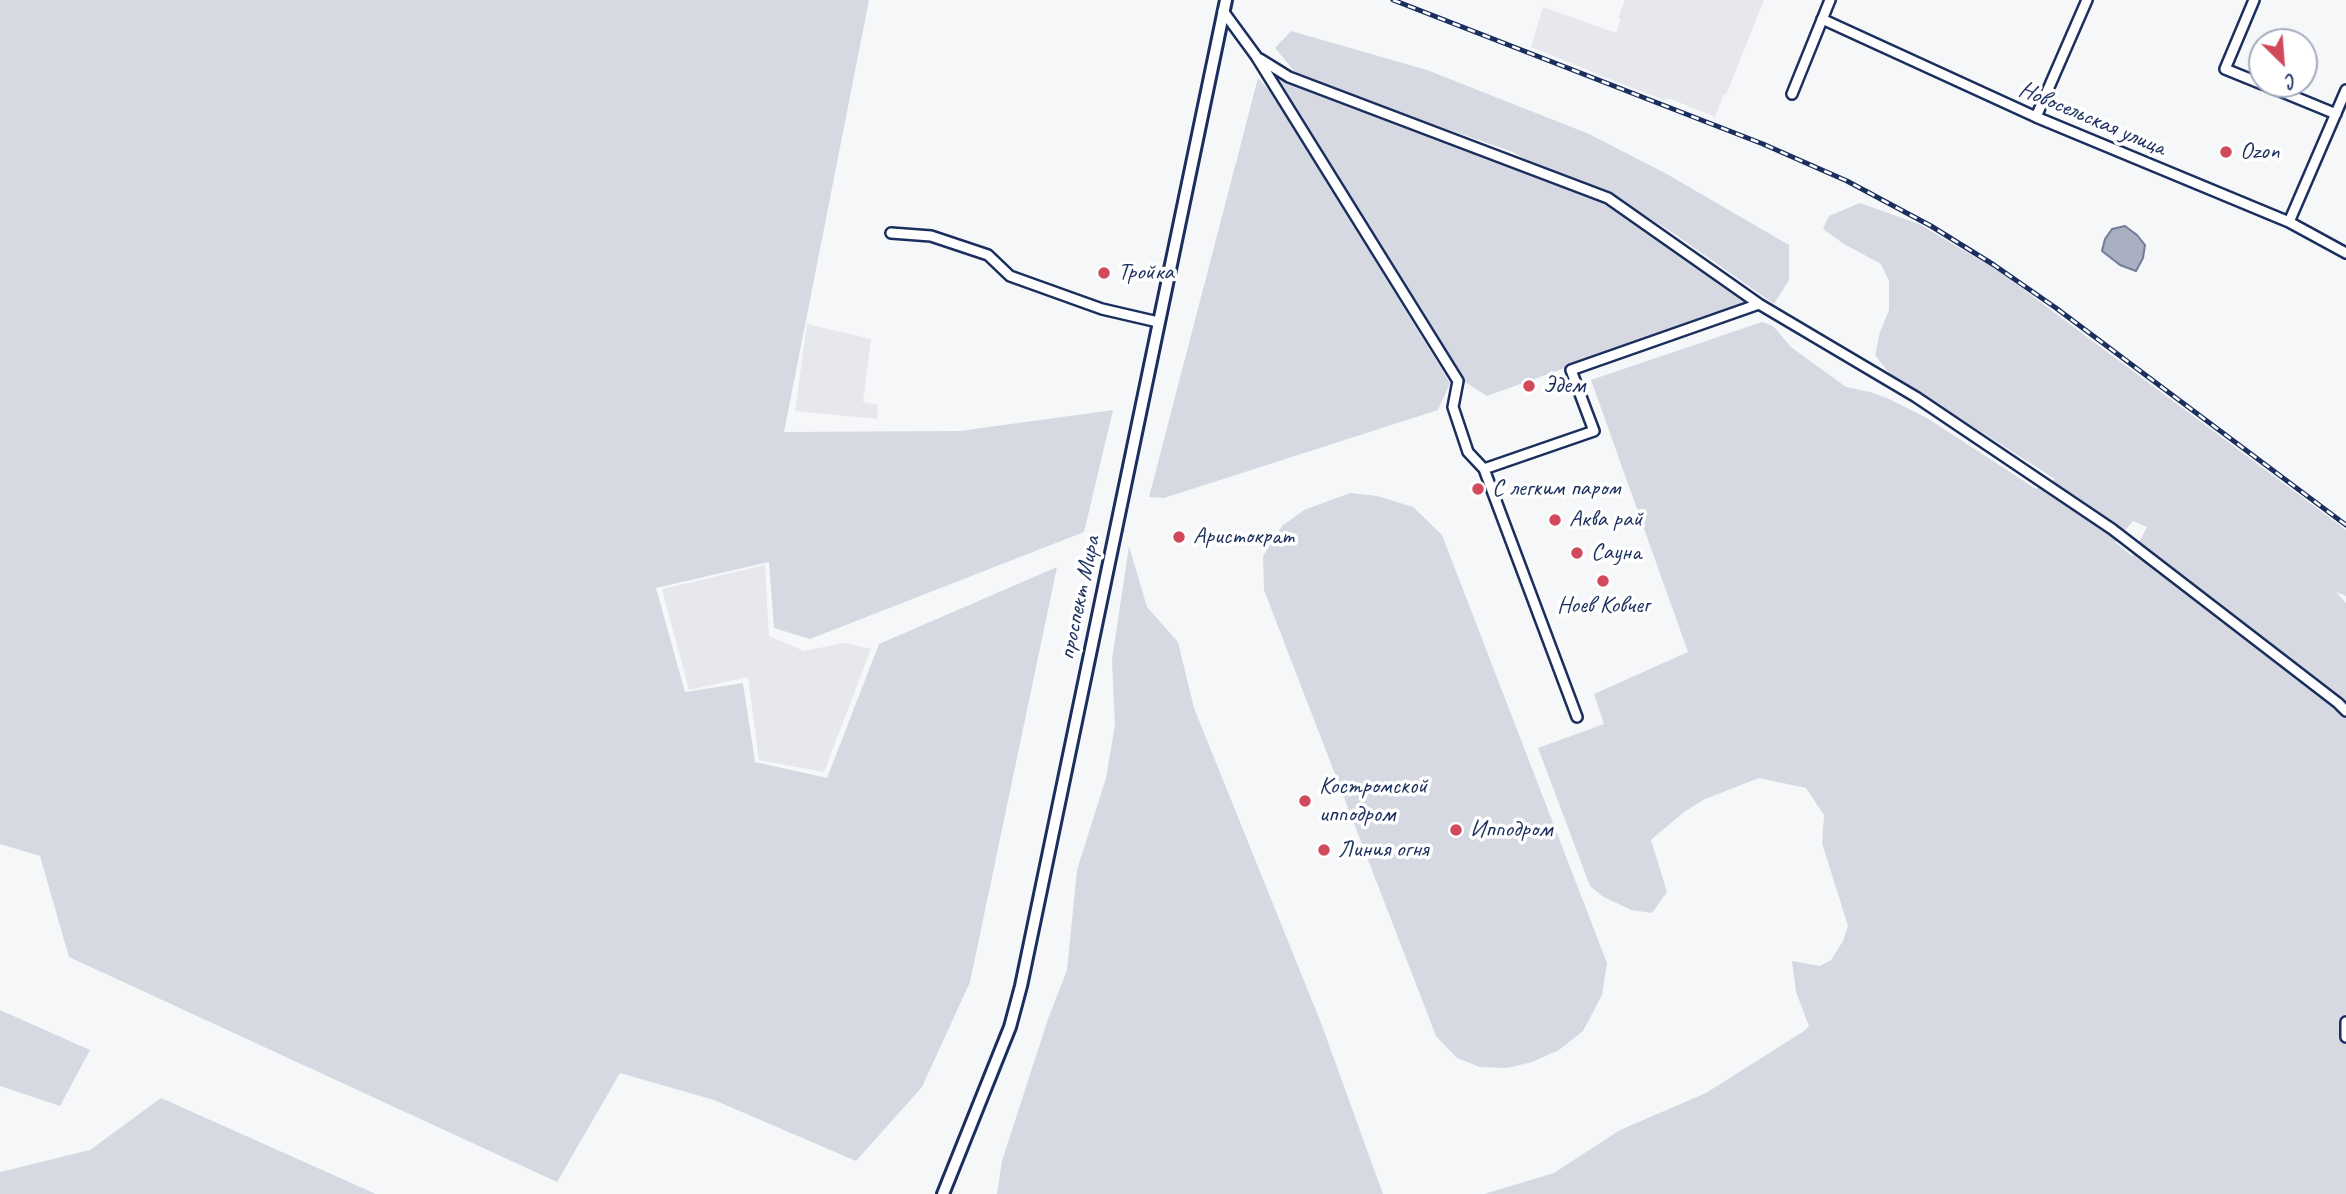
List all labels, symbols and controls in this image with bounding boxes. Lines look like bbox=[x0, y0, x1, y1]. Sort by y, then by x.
north arrow bbox=[2248, 28, 2318, 98]
text: С bbox=[2282, 67, 2300, 93]
street label: Новосельская улица bbox=[2014, 75, 2170, 163]
place label: Ozon bbox=[2240, 138, 2279, 166]
marker: Ozon bbox=[2218, 144, 2234, 160]
place label: Тройка bbox=[1118, 259, 1174, 287]
marker: Тройка bbox=[1096, 265, 1112, 281]
place label: Эдем bbox=[1543, 372, 1585, 400]
marker: Эдем bbox=[1521, 378, 1537, 394]
place label: С легким паром bbox=[1492, 475, 1620, 503]
marker: С легким паром bbox=[1470, 481, 1486, 497]
place label: Аква рай bbox=[1569, 506, 1642, 534]
marker: Аква рай bbox=[1547, 512, 1563, 528]
place label: Аристократ bbox=[1193, 523, 1294, 551]
marker: Аристократ bbox=[1171, 529, 1187, 545]
street label: проспект Мира bbox=[1053, 534, 1107, 662]
place label: Сауна bbox=[1591, 539, 1641, 567]
marker: Сауна bbox=[1569, 545, 1585, 561]
marker: Ноев Ковчег bbox=[1595, 573, 1611, 589]
place label: Ноев Ковчег bbox=[1557, 592, 1649, 620]
place label: Костромской ипподром bbox=[1319, 773, 1427, 829]
marker: Костромской ипподром bbox=[1297, 793, 1313, 809]
place label: Ипподром bbox=[1470, 816, 1552, 844]
marker: Ипподром bbox=[1448, 822, 1464, 838]
place label: Линия огня bbox=[1338, 836, 1428, 864]
marker: Линия огня bbox=[1316, 842, 1332, 858]

